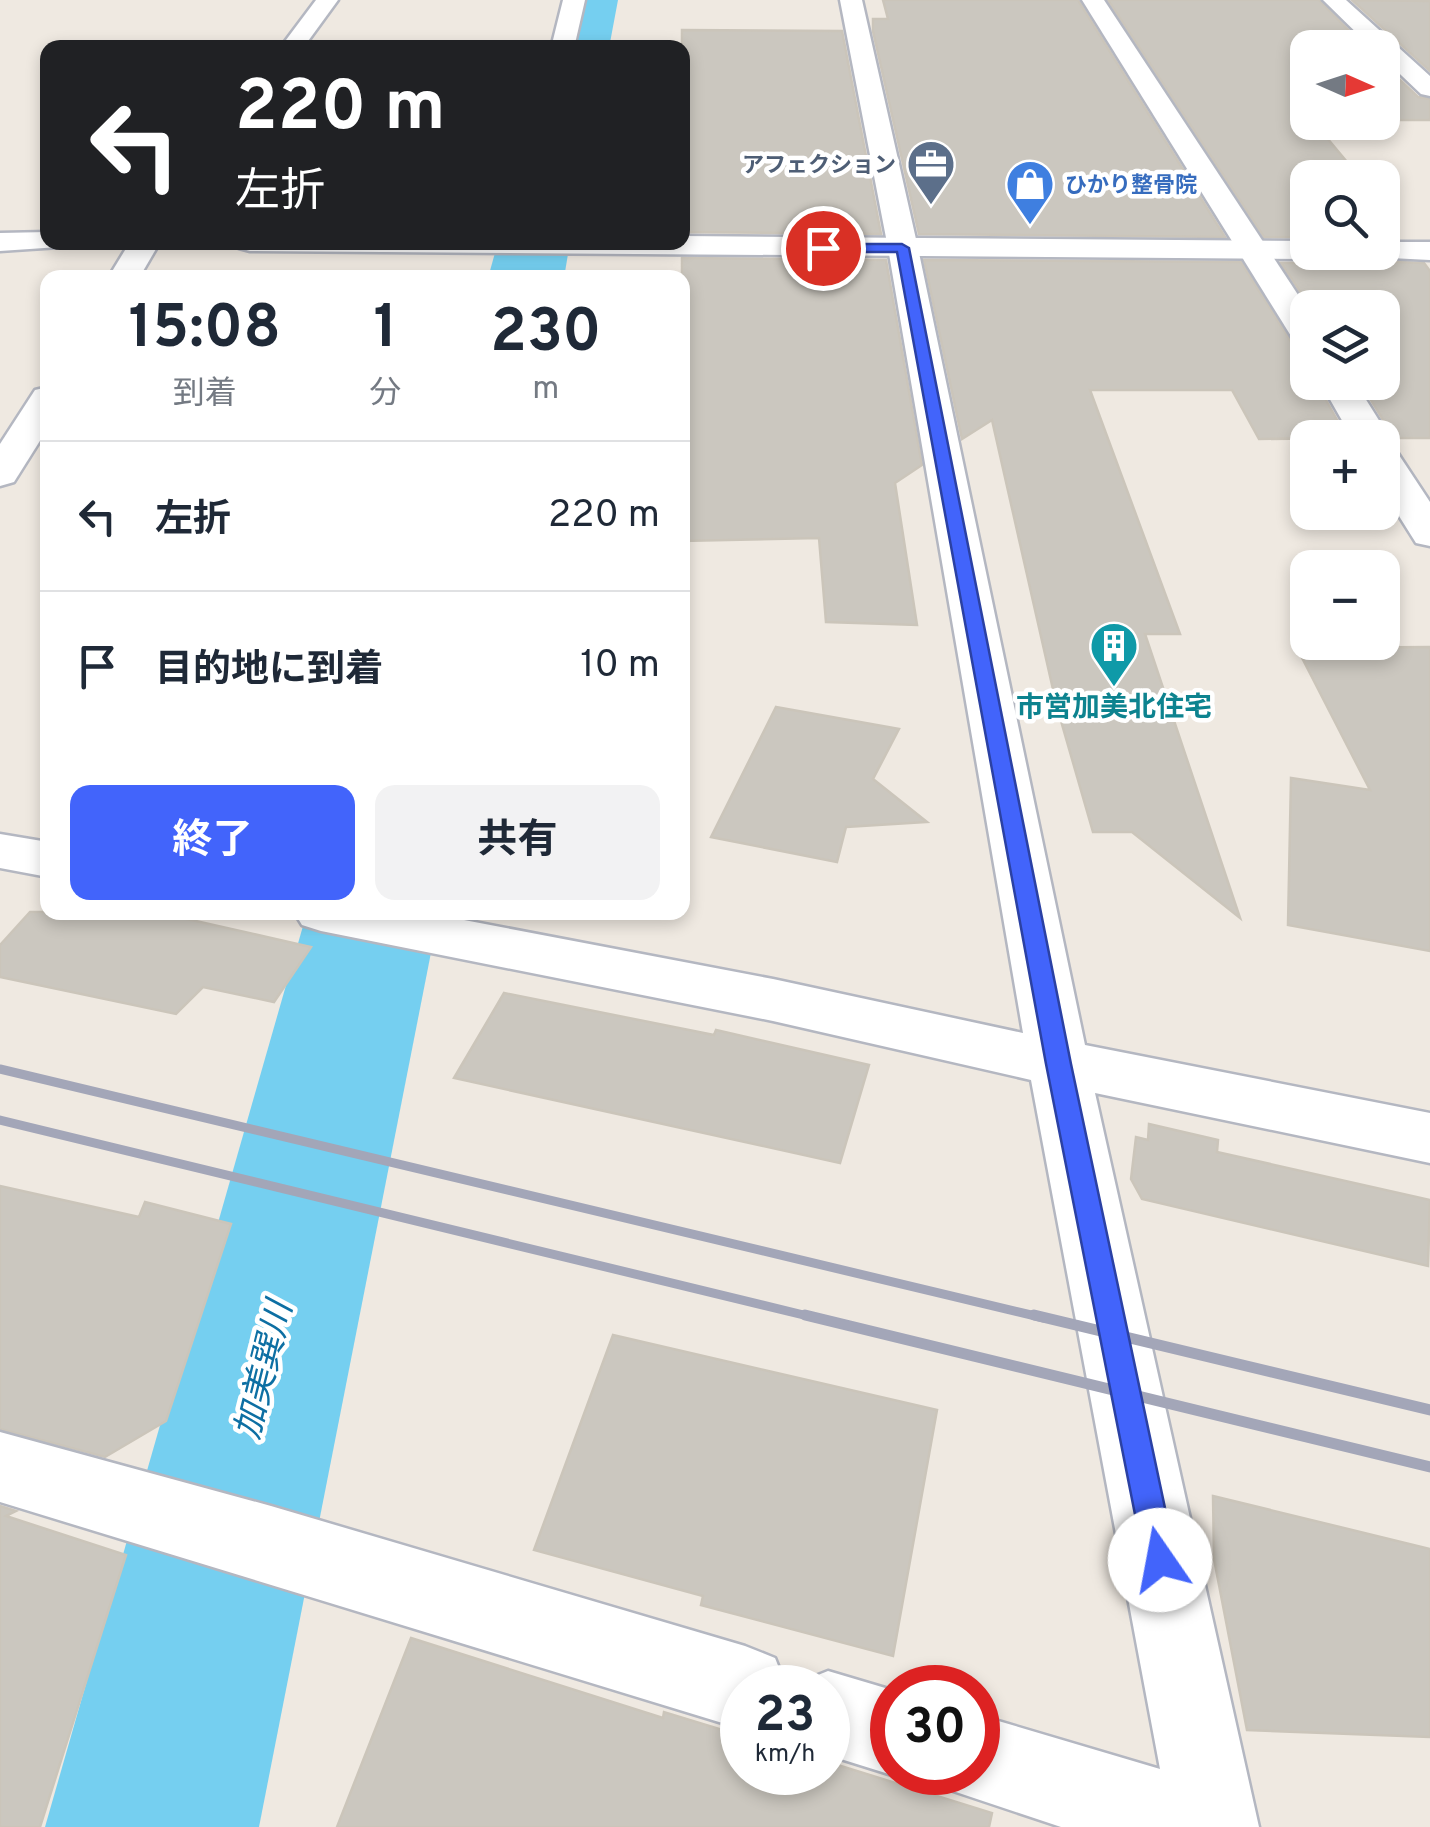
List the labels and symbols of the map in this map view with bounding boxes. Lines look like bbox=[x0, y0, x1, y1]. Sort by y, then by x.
north arrow bbox=[1290, 30, 1400, 140]
office icon: アフェクション bbox=[905, 138, 957, 206]
place label: アフェクション bbox=[742, 153, 896, 180]
shop icon: ひかり整骨院 bbox=[1004, 158, 1056, 226]
place label: ひかり整骨院 bbox=[1065, 173, 1197, 200]
pin bbox=[781, 206, 866, 291]
building icon: 市営加美北住宅 bbox=[1088, 620, 1140, 688]
place label: 市営加美北住宅 bbox=[1016, 691, 1212, 727]
water label: 加美巽川 bbox=[228, 1294, 305, 1444]
position arrow bbox=[1108, 1508, 1212, 1612]
speed limit sign: 30 bbox=[870, 1665, 1000, 1795]

